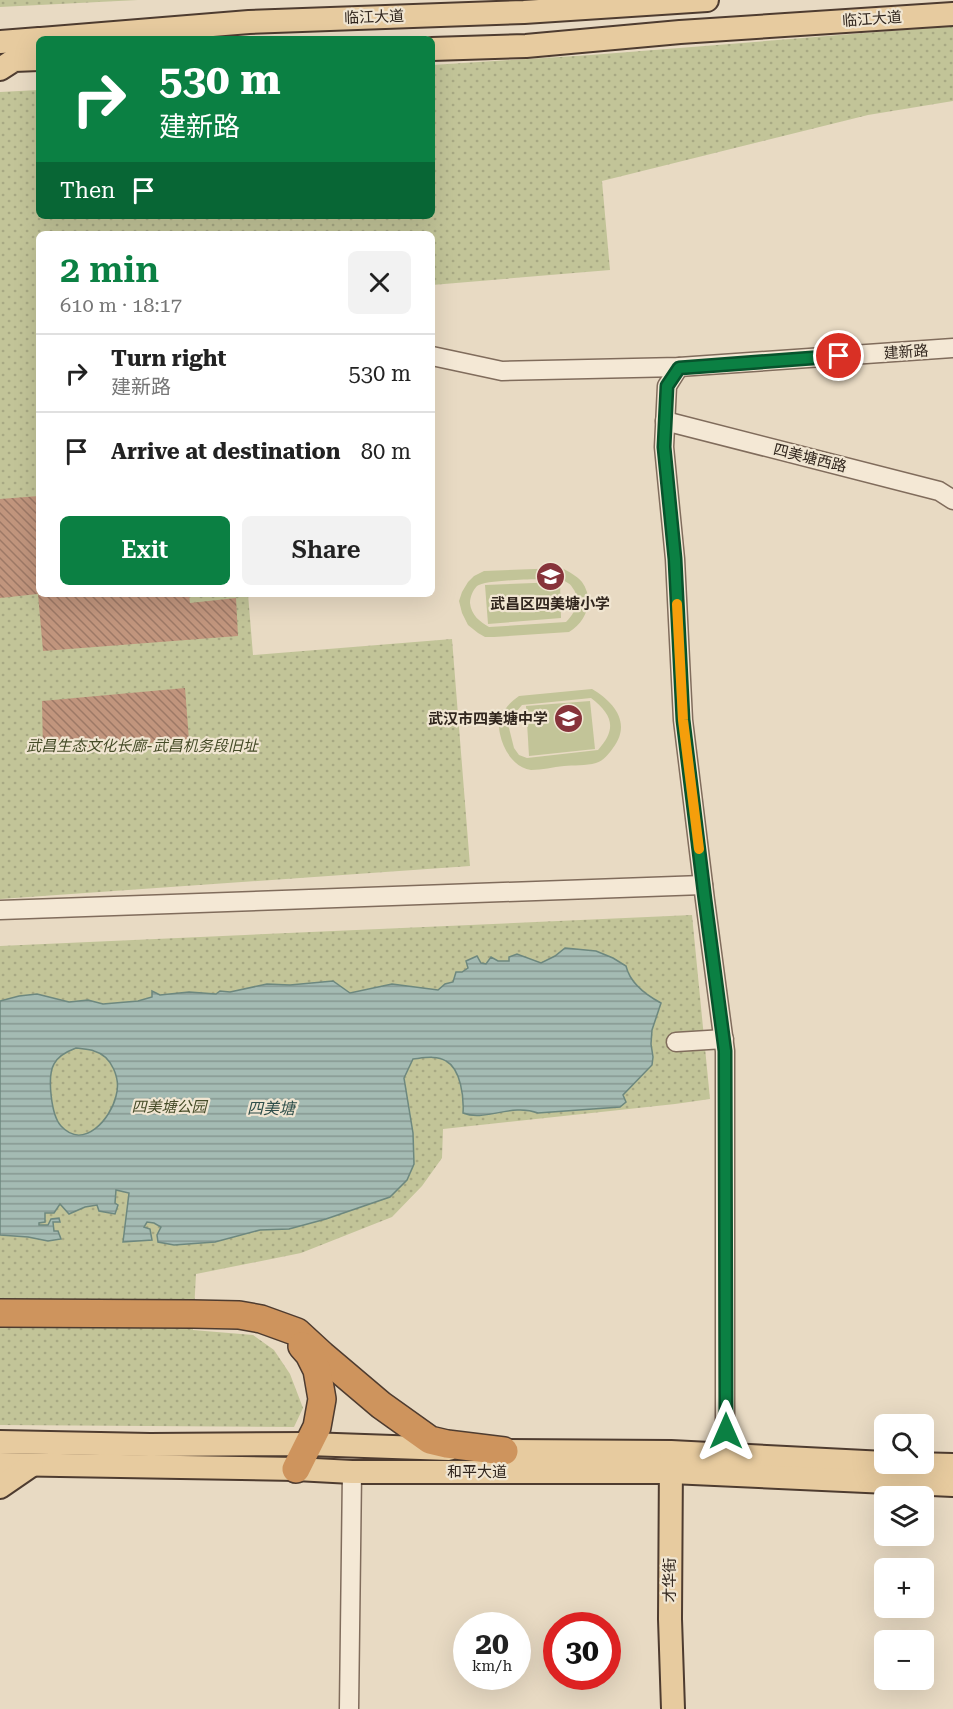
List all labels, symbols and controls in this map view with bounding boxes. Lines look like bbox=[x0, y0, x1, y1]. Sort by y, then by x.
street label: 临江大道 bbox=[344, 7, 404, 27]
street label: 临江大道 bbox=[841, 8, 903, 30]
text: 530 m bbox=[159, 55, 281, 104]
icon: right bbox=[60, 60, 138, 138]
text: 建新路 bbox=[159, 111, 240, 143]
icon: arrive bbox=[127, 174, 160, 207]
text: Then bbox=[60, 178, 115, 203]
text: 2 min bbox=[60, 249, 159, 291]
button: close bbox=[348, 251, 411, 314]
text: 610 m · 18:17 bbox=[60, 293, 182, 317]
pin bbox=[813, 330, 864, 381]
icon: arrive bbox=[822, 339, 855, 372]
street label: 建新路 bbox=[883, 341, 929, 363]
text: Turn right bbox=[111, 346, 226, 371]
icon: right bbox=[60, 357, 93, 390]
text: 530 m bbox=[348, 361, 411, 386]
text: 建新路 bbox=[111, 375, 171, 399]
icon: arrive bbox=[60, 435, 93, 468]
text: Arrive at destination bbox=[111, 439, 340, 464]
text: 80 m bbox=[361, 439, 411, 464]
street label: 四美塘西路 bbox=[771, 440, 849, 476]
button: Exit bbox=[60, 516, 230, 585]
button: Share bbox=[242, 516, 411, 585]
school or university icon: 武昌区四美塘小学 bbox=[534, 561, 566, 593]
place label: 武昌区四美塘小学 bbox=[490, 595, 610, 613]
school or university icon: 武汉市四美塘中学 bbox=[553, 703, 585, 735]
place label: 武汉市四美塘中学 bbox=[428, 710, 548, 728]
park label: 武昌生态文化长廊-武昌机务段旧址 bbox=[26, 737, 260, 755]
park label: 四美塘公园 bbox=[131, 1098, 208, 1116]
water label: 四美塘 bbox=[247, 1099, 298, 1118]
position arrow bbox=[694, 1399, 758, 1463]
map controls bbox=[874, 1414, 934, 1690]
button: search bbox=[874, 1414, 934, 1474]
street label: 和平大道 bbox=[447, 1463, 507, 1481]
button: layers bbox=[874, 1486, 934, 1546]
street label: 才华街 bbox=[661, 1557, 679, 1603]
button: + bbox=[874, 1558, 934, 1618]
speed limit sign: 30 bbox=[543, 1612, 621, 1690]
text: 20 bbox=[475, 1626, 509, 1661]
button: − bbox=[874, 1630, 934, 1690]
text: km/h bbox=[472, 1657, 512, 1675]

